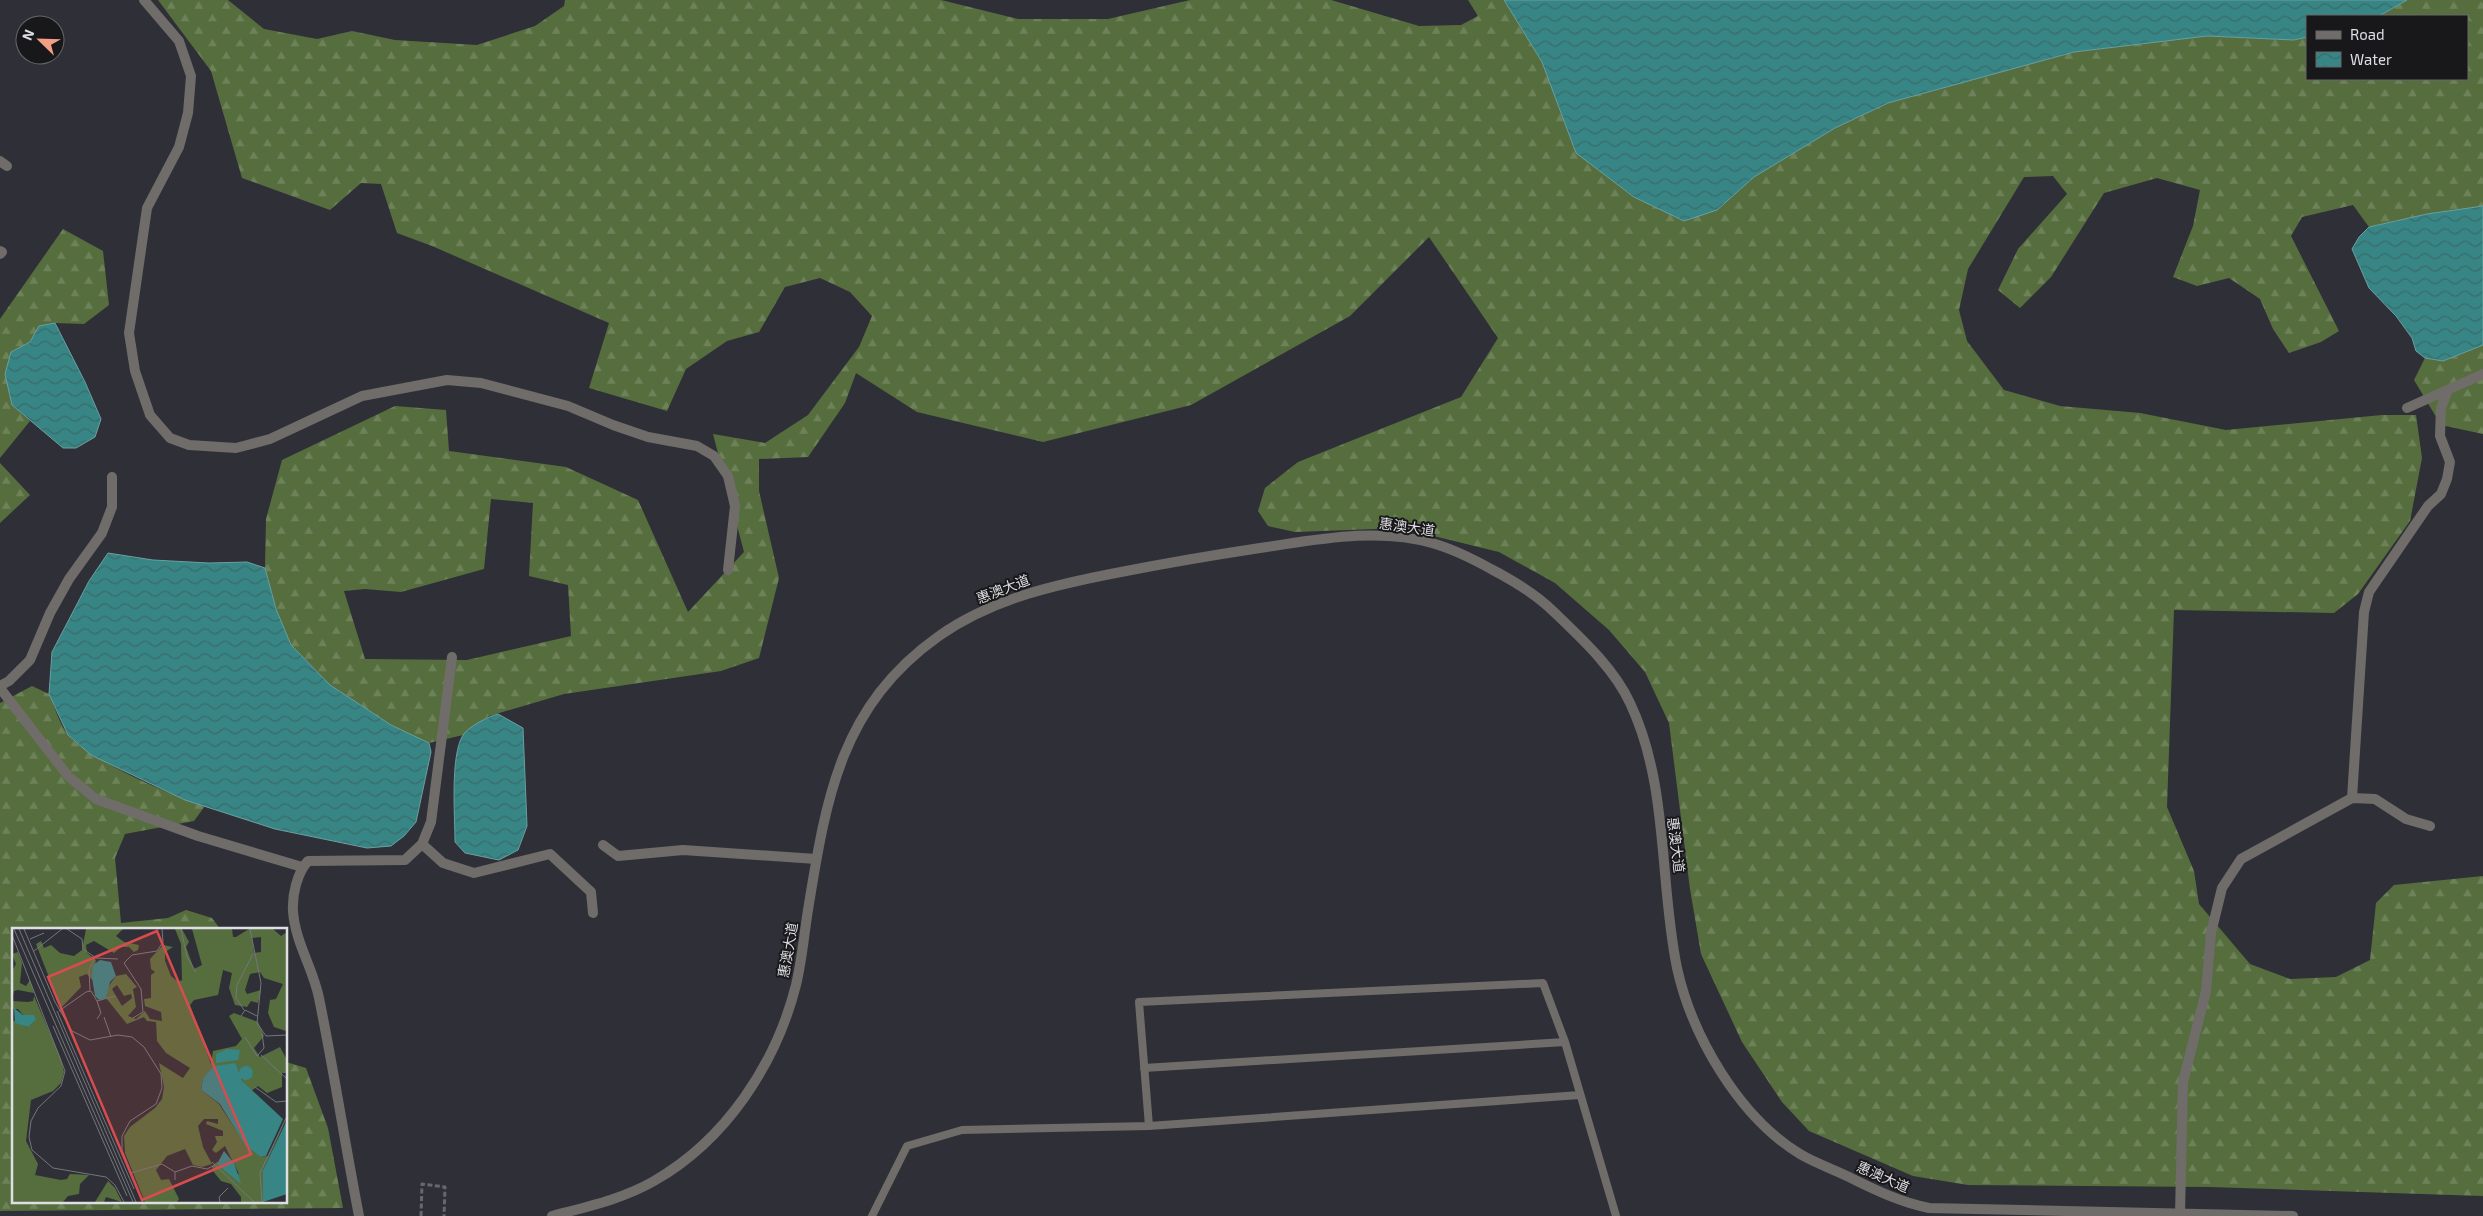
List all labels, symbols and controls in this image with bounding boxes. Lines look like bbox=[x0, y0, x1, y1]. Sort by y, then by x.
north arrow bbox=[15, 15, 65, 65]
legend bbox=[2306, 15, 2468, 80]
text: Road bbox=[2350, 25, 2385, 43]
text: N bbox=[18, 27, 37, 43]
text: Water bbox=[2350, 50, 2392, 68]
street label: 惠澳大道 bbox=[1378, 514, 1436, 539]
street label: 惠澳大道 bbox=[974, 571, 1032, 607]
street label: 惠澳大道 bbox=[1665, 816, 1688, 874]
street label: 惠澳大道 bbox=[774, 921, 801, 979]
inset map bbox=[12, 928, 288, 1204]
street label: 惠澳大道 bbox=[1854, 1157, 1912, 1196]

